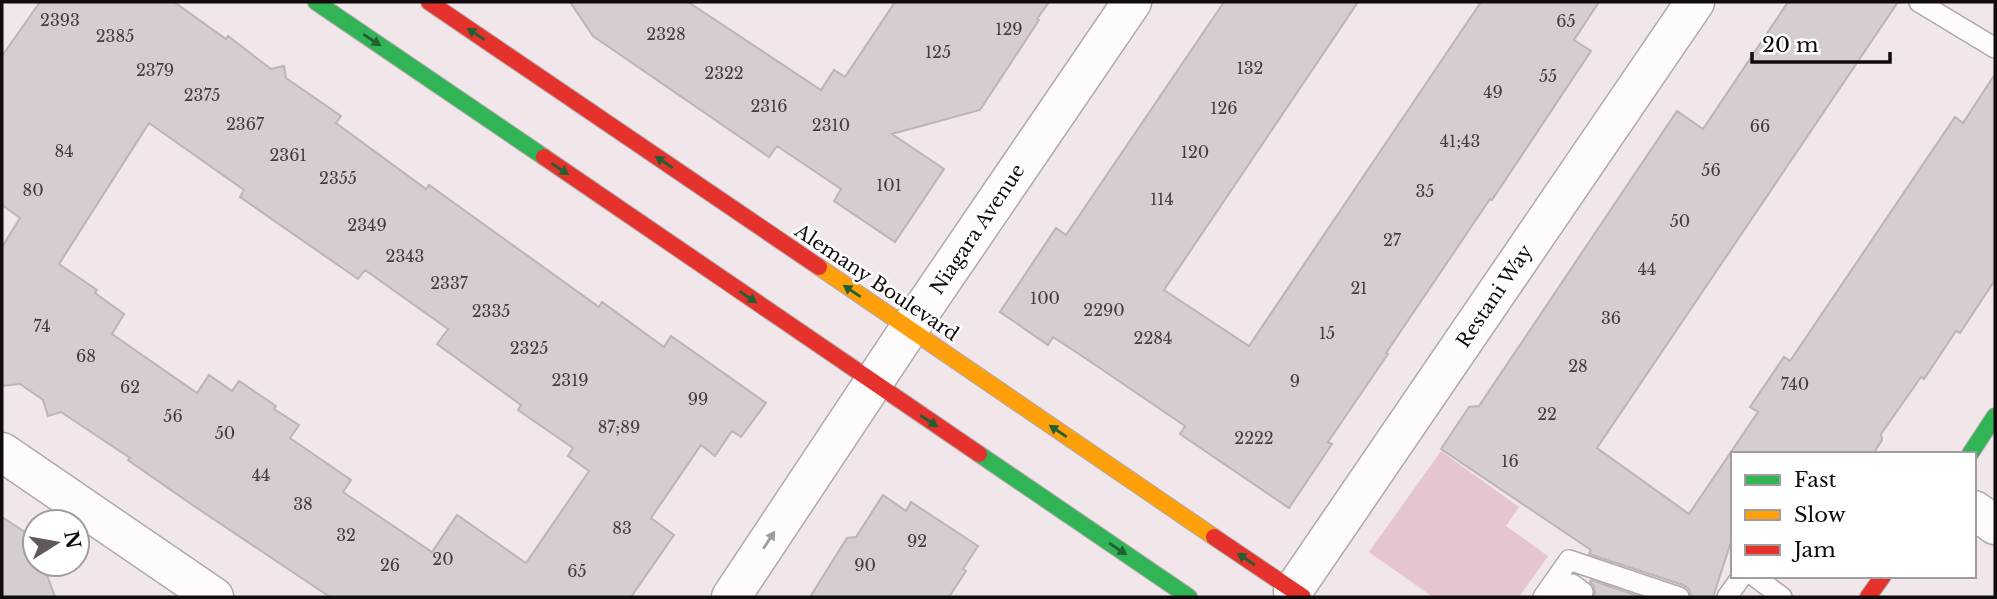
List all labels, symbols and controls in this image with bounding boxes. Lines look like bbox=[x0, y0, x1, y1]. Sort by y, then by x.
house number: 2393 bbox=[40, 10, 80, 30]
house number: 65 bbox=[1556, 11, 1576, 31]
house number: 129 bbox=[995, 19, 1023, 39]
scale bar bbox=[1752, 21, 1890, 65]
house number: 2328 bbox=[646, 24, 686, 44]
house number: 2385 bbox=[96, 26, 134, 46]
one-way arrow bbox=[467, 27, 485, 41]
text: 20 m bbox=[1762, 32, 1819, 58]
one-way arrow bbox=[363, 33, 381, 47]
house number: 125 bbox=[925, 42, 951, 62]
house number: 132 bbox=[1237, 58, 1263, 78]
house number: 2379 bbox=[136, 60, 174, 80]
house number: 2322 bbox=[704, 63, 744, 83]
house number: 55 bbox=[1539, 66, 1557, 86]
house number: 49 bbox=[1483, 82, 1503, 102]
house number: 2375 bbox=[184, 85, 220, 105]
house number: 2316 bbox=[750, 96, 788, 116]
house number: 126 bbox=[1210, 98, 1238, 118]
house number: 2367 bbox=[226, 114, 265, 134]
house number: 2310 bbox=[812, 115, 850, 135]
house number: 66 bbox=[1750, 116, 1770, 136]
house number: 41;43 bbox=[1440, 131, 1480, 151]
house number: 84 bbox=[54, 141, 74, 161]
house number: 120 bbox=[1181, 142, 1209, 162]
house number: 2361 bbox=[269, 145, 307, 165]
one-way arrow bbox=[654, 156, 674, 169]
street label: Niagara Avenue bbox=[925, 160, 1030, 299]
house number: 56 bbox=[1701, 160, 1721, 180]
one-way arrow bbox=[551, 162, 569, 176]
house number: 2355 bbox=[319, 168, 357, 188]
house number: 101 bbox=[876, 175, 902, 195]
house number: 80 bbox=[22, 180, 44, 200]
house number: 35 bbox=[1416, 181, 1434, 201]
house number: 114 bbox=[1150, 189, 1174, 209]
house number: 50 bbox=[1670, 211, 1690, 231]
house number: 2349 bbox=[347, 215, 387, 235]
street label: Alemany Boulevard bbox=[790, 218, 963, 346]
house number: 27 bbox=[1383, 230, 1402, 250]
street label: Restani Way bbox=[1452, 240, 1537, 352]
house number: 2343 bbox=[386, 246, 424, 266]
house number: 44 bbox=[1638, 259, 1656, 279]
house number: 2337 bbox=[430, 273, 469, 293]
house number: 21 bbox=[1351, 278, 1368, 298]
one-way arrow bbox=[843, 284, 861, 298]
house number: 100 bbox=[1030, 288, 1060, 308]
one-way arrow bbox=[739, 290, 757, 304]
house number: 2290 bbox=[1083, 300, 1125, 320]
house number: 2335 bbox=[472, 301, 510, 321]
house number: 36 bbox=[1601, 308, 1621, 328]
house number: 74 bbox=[33, 316, 51, 336]
house number: 15 bbox=[1319, 323, 1335, 343]
house number: 2284 bbox=[1134, 328, 1172, 348]
house number: 2325 bbox=[510, 338, 548, 358]
house number: 68 bbox=[76, 346, 96, 366]
house number: 28 bbox=[1568, 356, 1588, 376]
house number: 2319 bbox=[551, 370, 589, 390]
house number: 9 bbox=[1290, 371, 1300, 391]
house number: 740 bbox=[1781, 374, 1809, 394]
house number: 62 bbox=[120, 377, 140, 397]
house number: 99 bbox=[688, 389, 708, 409]
house number: 22 bbox=[1537, 404, 1557, 424]
house number: 56 bbox=[163, 406, 183, 426]
one-way arrow bbox=[920, 414, 939, 427]
house number: 87;89 bbox=[598, 417, 640, 437]
house number: 50 bbox=[215, 423, 235, 443]
one-way arrow bbox=[1049, 424, 1067, 438]
house number: 2222 bbox=[1234, 428, 1274, 448]
house number: 16 bbox=[1501, 451, 1519, 471]
legend bbox=[1731, 452, 1976, 578]
house number: 44 bbox=[252, 465, 270, 485]
text: Fast bbox=[1794, 467, 1836, 493]
house number: 38 bbox=[293, 494, 313, 514]
text: Slow bbox=[1794, 502, 1846, 528]
north arrow bbox=[21, 508, 91, 578]
house number: 83 bbox=[612, 518, 632, 538]
house number: 32 bbox=[336, 525, 356, 545]
text: N bbox=[59, 529, 85, 551]
one-way arrow bbox=[762, 531, 776, 549]
house number: 92 bbox=[907, 531, 927, 551]
text: Jam bbox=[1791, 537, 1836, 563]
one-way arrow bbox=[1108, 542, 1127, 555]
house number: 20 bbox=[432, 549, 454, 569]
one-way arrow bbox=[1237, 552, 1255, 566]
house number: 26 bbox=[380, 555, 400, 575]
house number: 90 bbox=[854, 555, 876, 575]
house number: 65 bbox=[567, 561, 587, 581]

